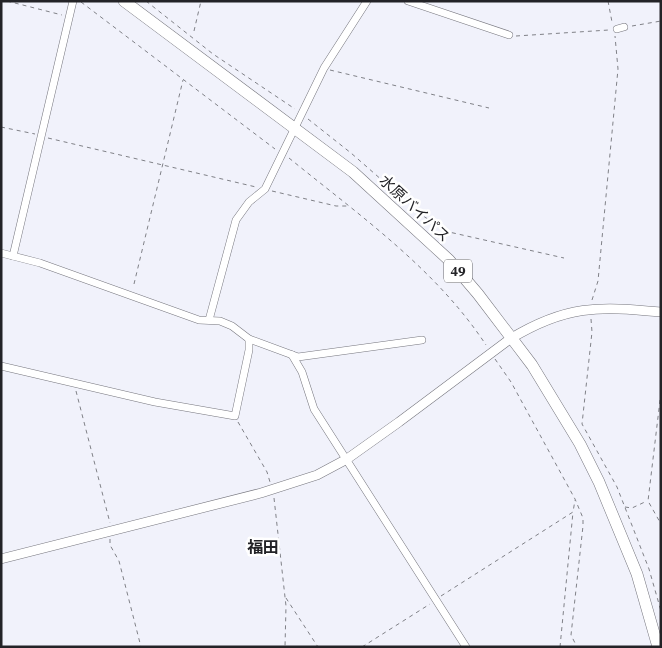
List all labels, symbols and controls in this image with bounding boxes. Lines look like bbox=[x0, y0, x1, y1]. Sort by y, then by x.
street label: 水原バイパス bbox=[375, 170, 455, 246]
road number: 49 bbox=[444, 260, 472, 282]
district label: 福田 bbox=[247, 536, 279, 558]

